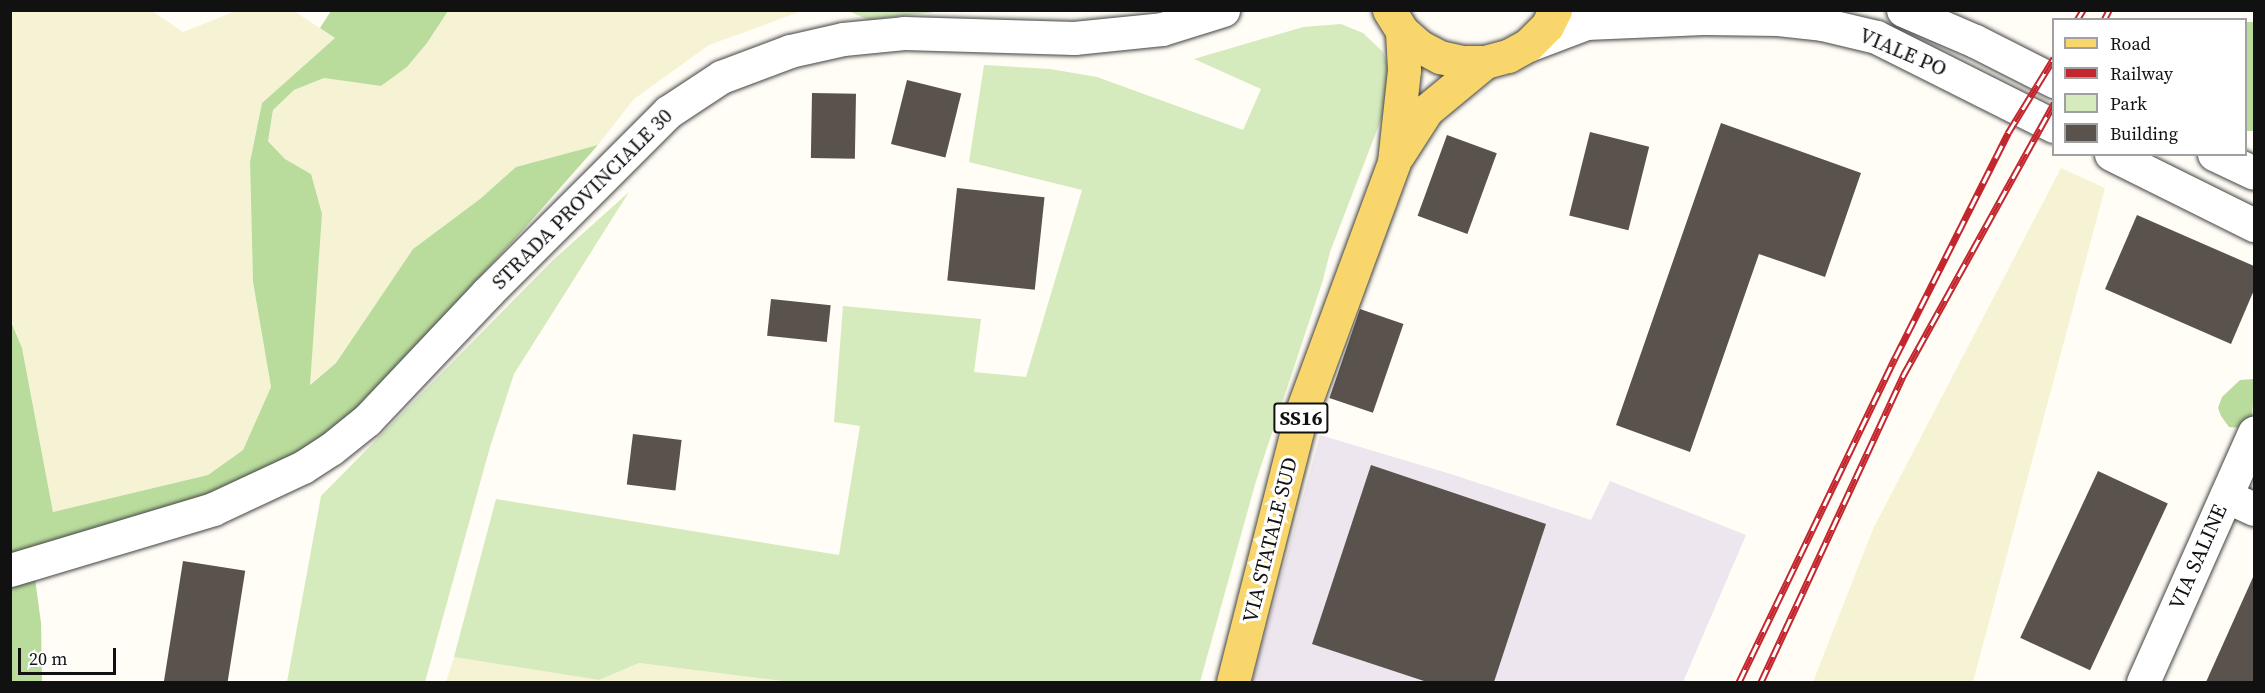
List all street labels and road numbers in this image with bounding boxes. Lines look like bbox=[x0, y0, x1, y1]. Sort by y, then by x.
street label: VIALE PO bbox=[1855, 22, 1951, 82]
street label: STRADA PROVINCIALE 30 bbox=[486, 103, 678, 295]
road number: SS16 bbox=[1272, 401, 1330, 435]
street label: VIA STATALE SUD bbox=[1237, 455, 1303, 625]
street label: VIA SALINE bbox=[2164, 500, 2232, 614]

